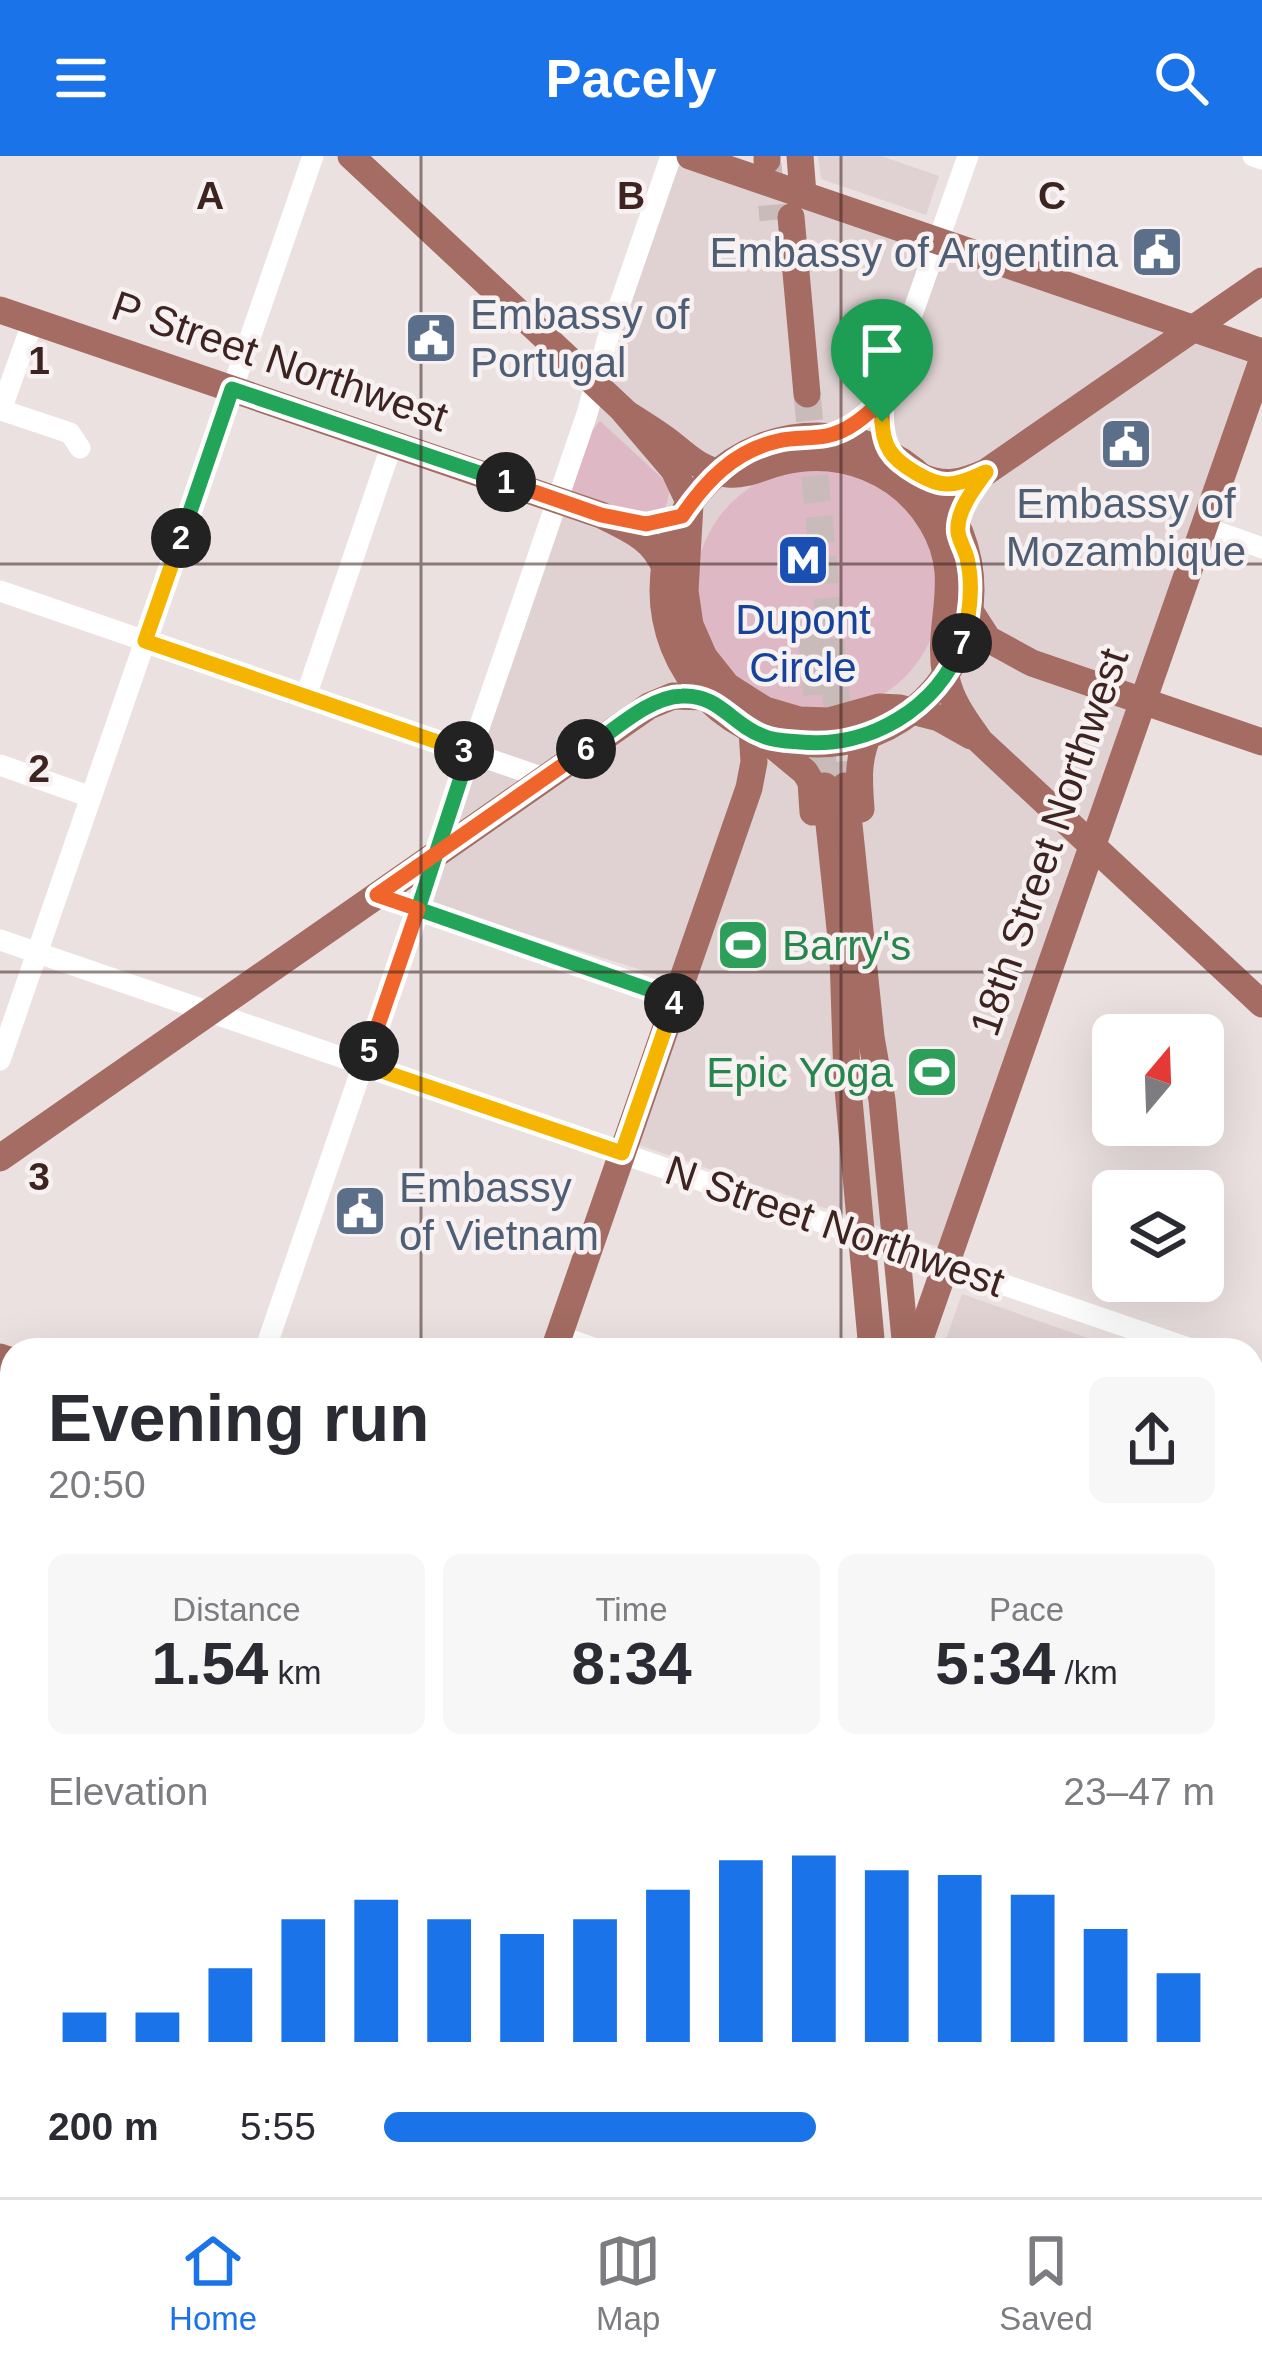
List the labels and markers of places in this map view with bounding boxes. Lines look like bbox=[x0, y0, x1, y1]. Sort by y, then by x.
public building icon: Embassy of Argentina bbox=[1129, 224, 1185, 280]
place label: Embassy of Argentina bbox=[709, 229, 1119, 276]
place label: Embassy of Portugal bbox=[470, 291, 690, 386]
pin bbox=[831, 299, 933, 422]
public building icon: Embassy of Portugal bbox=[403, 310, 459, 366]
public building icon: Embassy of Mozambique bbox=[1098, 416, 1154, 472]
pin: 1 bbox=[476, 452, 536, 512]
place label: Embassy of Mozambique bbox=[1006, 480, 1246, 575]
pin: 2 bbox=[151, 508, 211, 568]
metro station icon: Dupont Circle bbox=[775, 532, 831, 588]
place label: Dupont Circle bbox=[735, 596, 871, 691]
pin: 7 bbox=[932, 613, 992, 673]
pin: 6 bbox=[556, 719, 616, 779]
pin: 3 bbox=[434, 721, 494, 781]
sports icon: Barry's bbox=[715, 917, 771, 973]
place label: Barry's bbox=[782, 922, 911, 969]
pin: 4 bbox=[644, 973, 704, 1033]
pin: 5 bbox=[339, 1021, 399, 1081]
sports icon: Epic Yoga bbox=[904, 1044, 960, 1100]
place label: Epic Yoga bbox=[706, 1049, 894, 1096]
place label: Embassy of Vietnam bbox=[399, 1164, 599, 1259]
public building icon: Embassy of Vietnam bbox=[332, 1183, 388, 1239]

